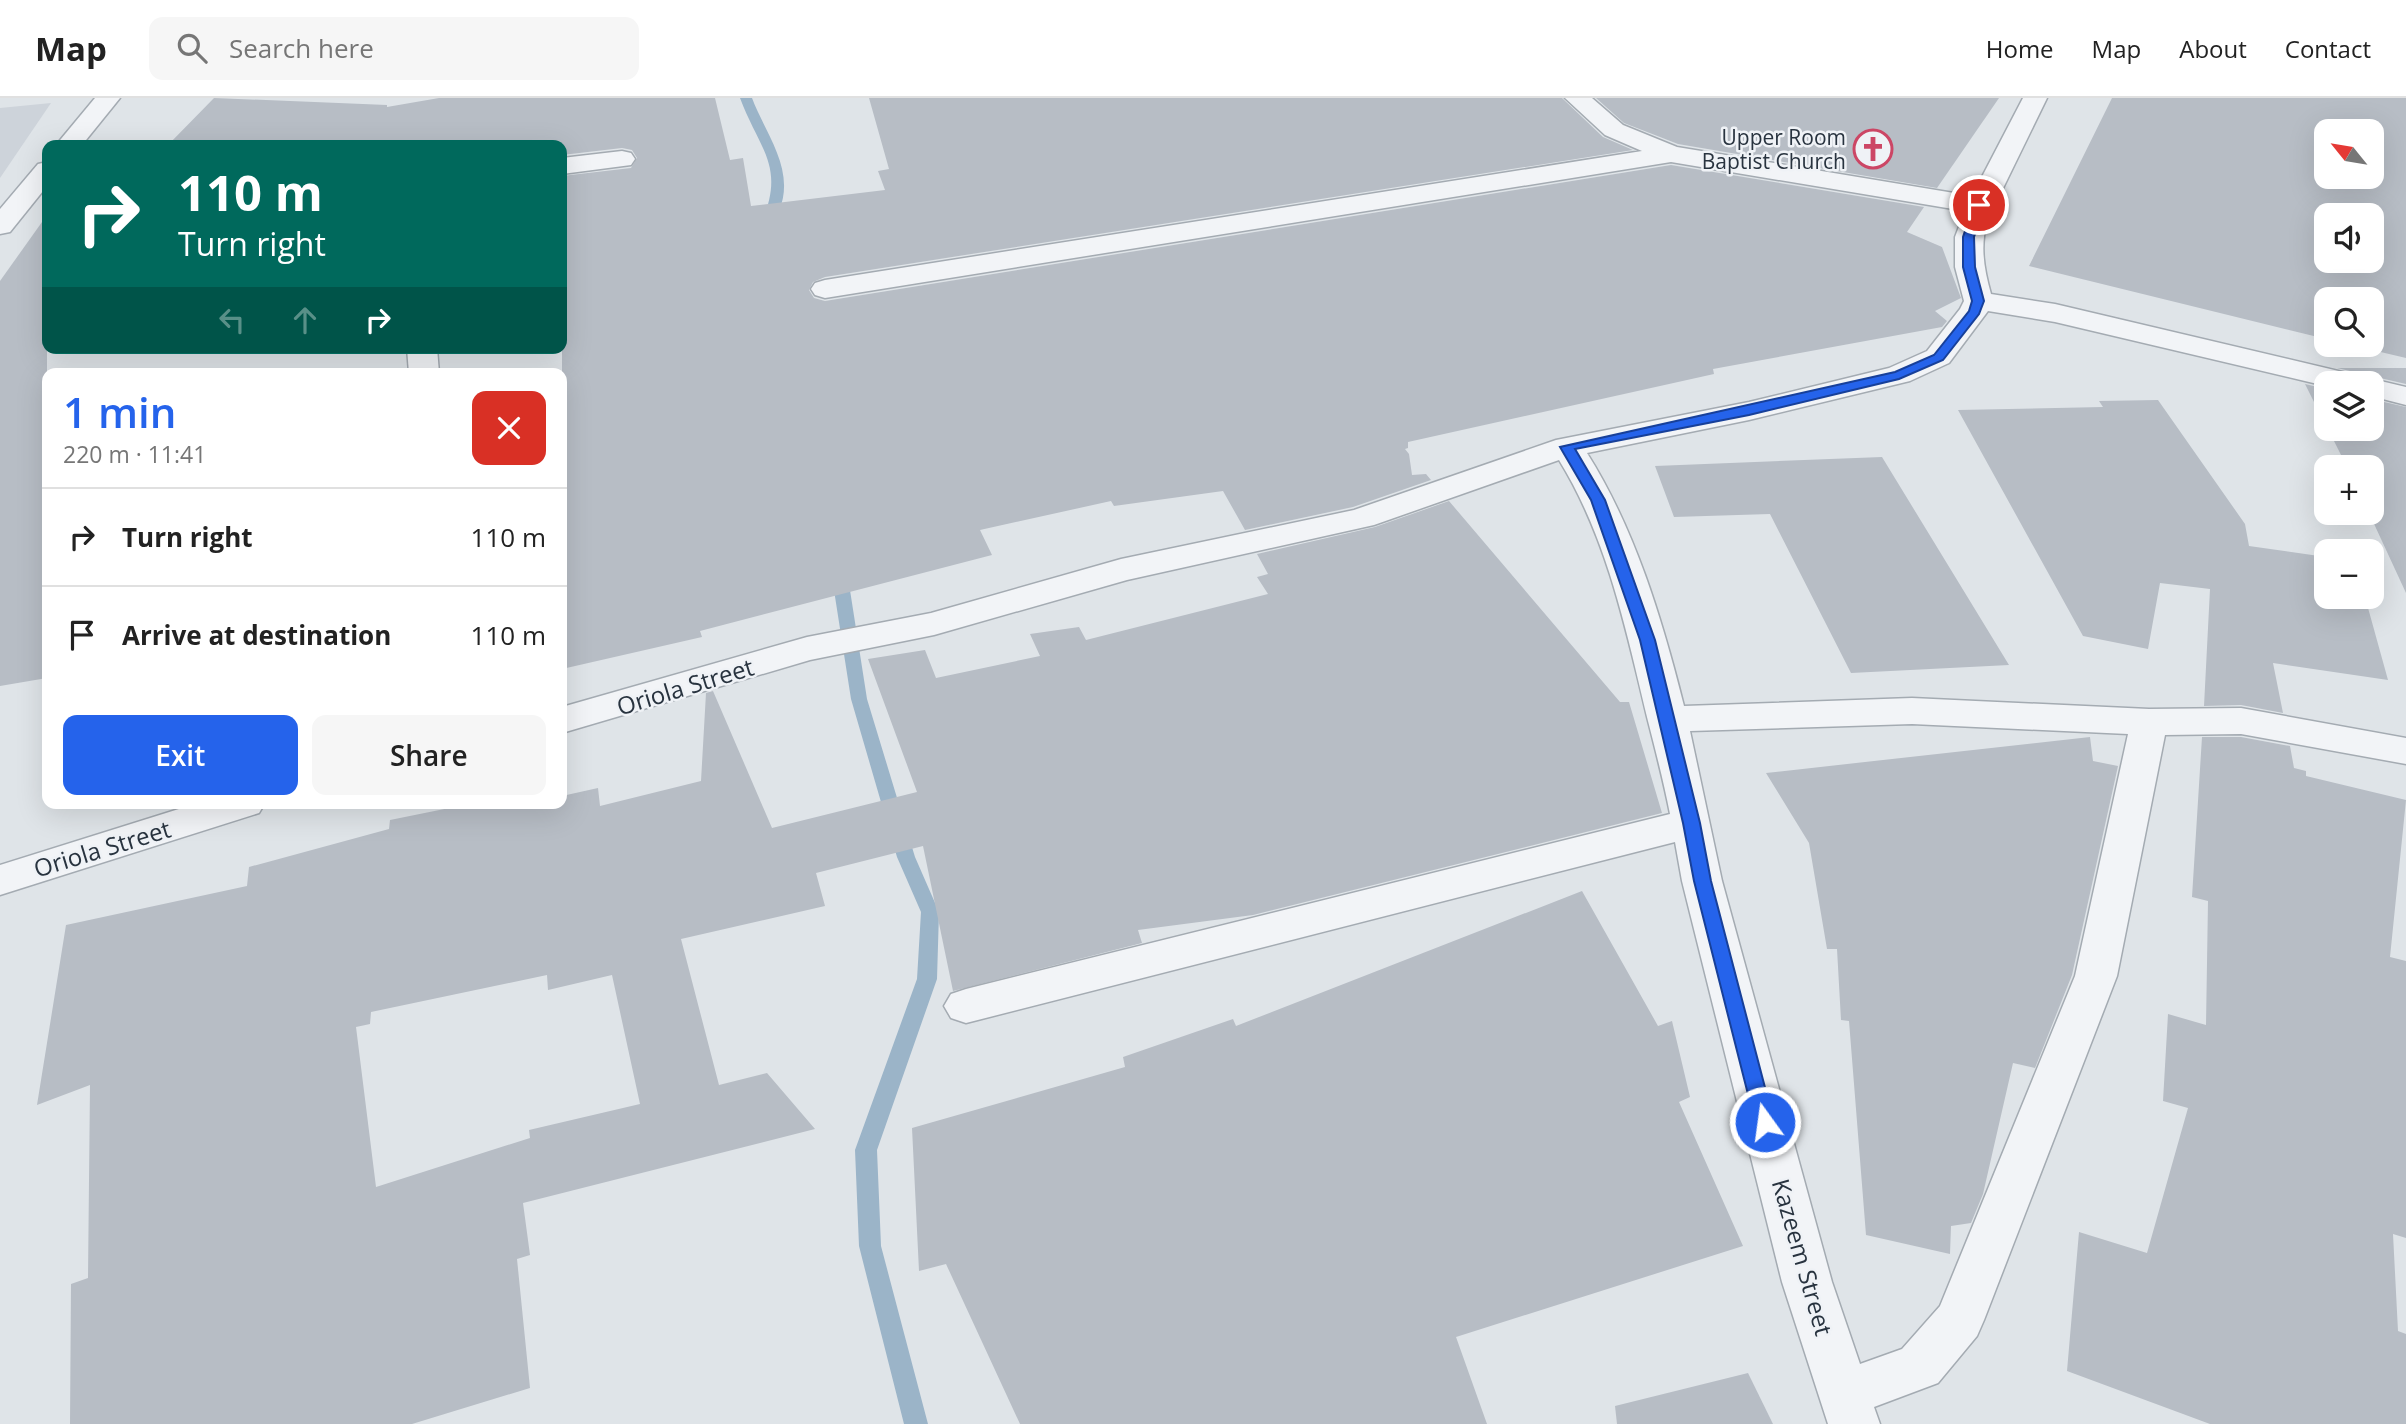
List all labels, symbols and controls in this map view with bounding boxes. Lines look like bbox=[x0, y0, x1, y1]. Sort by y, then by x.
search box bbox=[149, 17, 639, 80]
text: Map bbox=[35, 26, 107, 71]
icon: search bbox=[173, 29, 211, 67]
text: Search here bbox=[229, 30, 374, 66]
text: Home bbox=[1986, 32, 2054, 65]
text: Map bbox=[2092, 32, 2141, 65]
text: About bbox=[2179, 32, 2247, 65]
text: Contact bbox=[2285, 32, 2371, 65]
north arrow bbox=[2314, 119, 2384, 189]
map controls bbox=[2314, 119, 2384, 609]
place label: Upper Room Baptist Church bbox=[1702, 123, 1846, 175]
church icon: Upper Room Baptist Church bbox=[1852, 128, 1894, 170]
text: 110 m bbox=[178, 159, 323, 225]
icon: right bbox=[63, 168, 154, 259]
pin bbox=[1949, 175, 2009, 235]
icon: arrive bbox=[1960, 186, 1998, 224]
button: sound bbox=[2314, 203, 2384, 273]
text: Turn right bbox=[178, 222, 326, 265]
button: search bbox=[2314, 287, 2384, 357]
icon: left bbox=[213, 301, 251, 339]
icon: ahead bbox=[286, 301, 324, 339]
icon: right bbox=[359, 301, 397, 339]
button: layers bbox=[2314, 371, 2384, 441]
text: 1 min bbox=[63, 383, 176, 440]
button: close bbox=[472, 391, 546, 465]
text: 220 m · 11:41 bbox=[63, 438, 206, 470]
button: + bbox=[2314, 455, 2384, 525]
icon: right bbox=[63, 518, 101, 556]
text: Turn right bbox=[122, 519, 253, 555]
text: 110 m bbox=[471, 519, 546, 555]
button: − bbox=[2314, 539, 2384, 609]
icon: arrive bbox=[63, 616, 101, 654]
text: Arrive at destination bbox=[122, 617, 391, 653]
text: 110 m bbox=[471, 617, 546, 653]
street label: Oriola Street bbox=[612, 650, 758, 722]
button: Exit bbox=[63, 715, 298, 795]
button: Share bbox=[312, 715, 546, 795]
street label: Oriola Street bbox=[29, 812, 175, 884]
position arrow bbox=[1728, 1085, 1802, 1159]
street label: Kazeem Street bbox=[1765, 1175, 1841, 1339]

